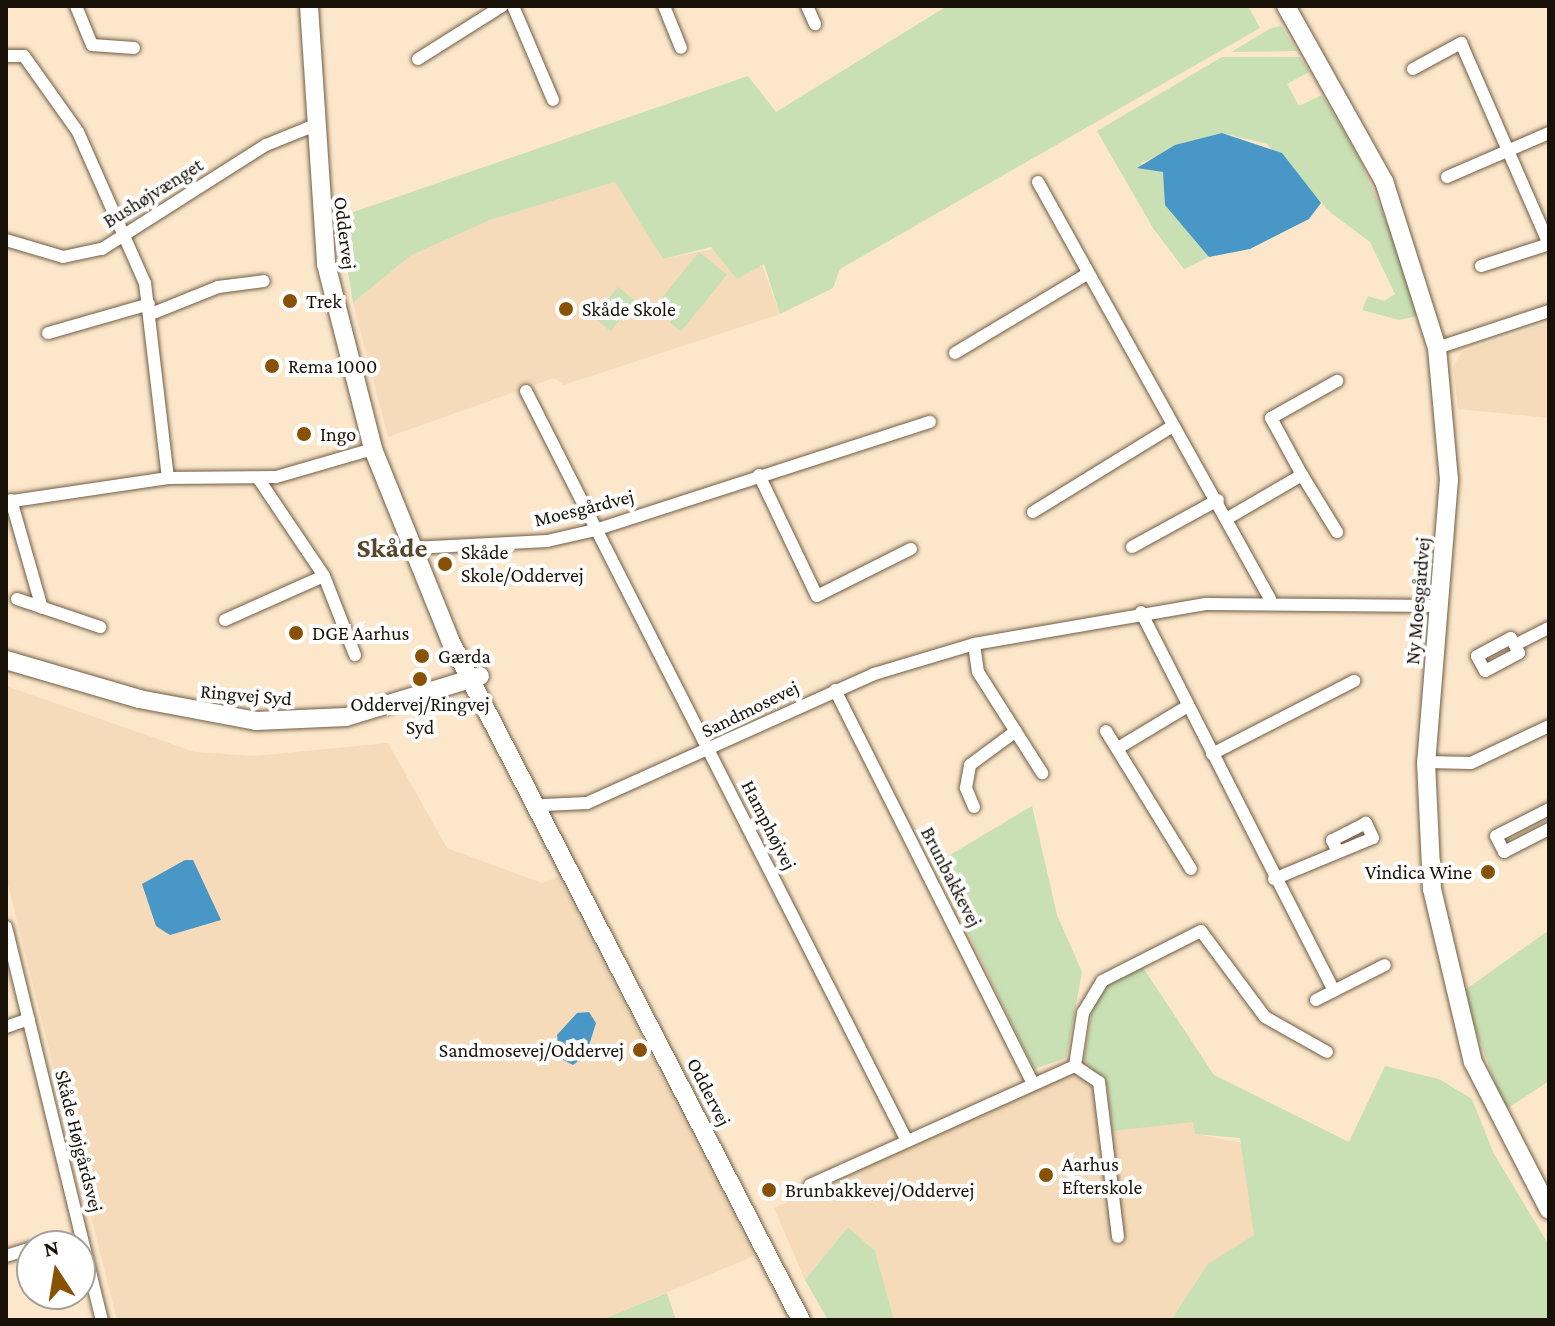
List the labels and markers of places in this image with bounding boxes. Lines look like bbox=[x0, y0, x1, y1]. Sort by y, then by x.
place label: Trek bbox=[306, 289, 342, 313]
marker: Trek bbox=[281, 292, 299, 310]
place label: Skåde Skole bbox=[582, 297, 676, 321]
marker: Skåde Skole bbox=[557, 300, 575, 318]
place label: Rema 1000 bbox=[288, 354, 377, 378]
marker: Rema 1000 bbox=[263, 357, 281, 375]
place label: Ingo bbox=[320, 422, 356, 446]
marker: Ingo bbox=[295, 425, 313, 443]
place label: Skåde Skole/Oddervej bbox=[461, 540, 584, 587]
marker: Skåde Skole/Oddervej bbox=[436, 555, 454, 573]
place label: DGE Aarhus bbox=[312, 621, 409, 645]
marker: DGE Aarhus bbox=[287, 624, 305, 642]
place label: Gærda bbox=[438, 644, 491, 668]
marker: Gærda bbox=[413, 647, 431, 665]
marker: Oddervej/Ringvej Syd bbox=[411, 670, 429, 688]
place label: Oddervej/Ringvej Syd bbox=[350, 692, 490, 739]
place label: Vindica Wine bbox=[1365, 860, 1472, 884]
marker: Vindica Wine bbox=[1479, 863, 1497, 881]
place label: Sandmosevej/Oddervej bbox=[439, 1038, 624, 1062]
marker: Sandmosevej/Oddervej bbox=[631, 1041, 649, 1059]
place label: Aarhus Efterskole bbox=[1062, 1152, 1142, 1199]
marker: Aarhus Efterskole bbox=[1037, 1166, 1055, 1184]
place label: Brunbakkevej/Oddervej bbox=[785, 1178, 974, 1202]
marker: Brunbakkevej/Oddervej bbox=[760, 1181, 778, 1199]

